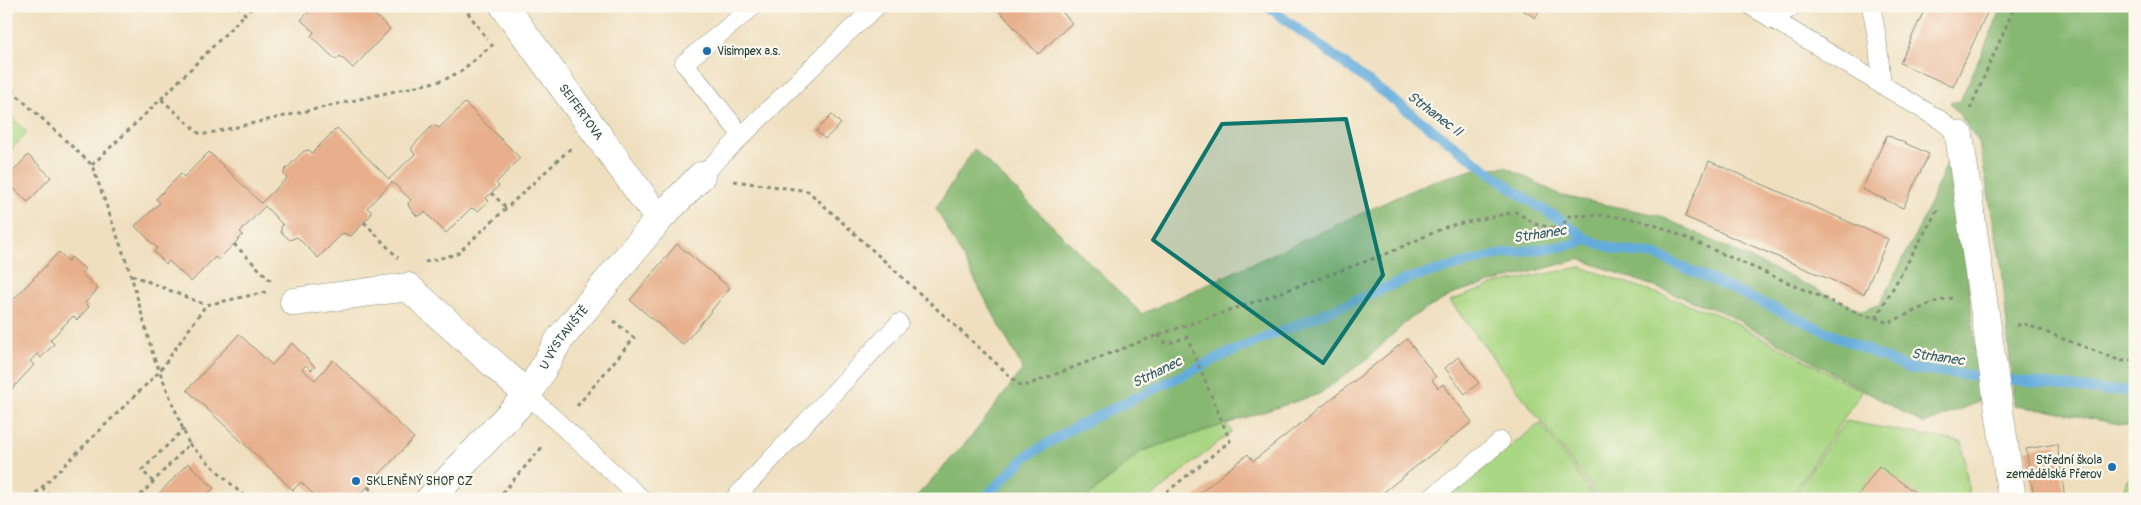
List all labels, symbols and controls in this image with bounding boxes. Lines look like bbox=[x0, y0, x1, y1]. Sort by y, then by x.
place label: Visimpex a.s. bbox=[717, 44, 781, 59]
marker: Visimpex a.s. bbox=[701, 45, 713, 57]
street label: SEIFERTOVA bbox=[556, 81, 607, 143]
water label: Strhanec II bbox=[1404, 88, 1467, 141]
water label: Strhanec bbox=[1512, 221, 1569, 247]
street label: U VÝSTAVIŠTĚ bbox=[536, 302, 592, 372]
water label: Strhanec bbox=[1910, 345, 1966, 369]
water label: Strhanec bbox=[1129, 352, 1186, 391]
place label: Střední škola zemědělská Přerov bbox=[2006, 453, 2102, 482]
marker: Střední škola zemědělská Přerov bbox=[2106, 461, 2118, 473]
place label: SKLENĚNÝ SHOP CZ bbox=[366, 473, 473, 489]
marker: SKLENĚNÝ SHOP CZ bbox=[350, 475, 362, 487]

